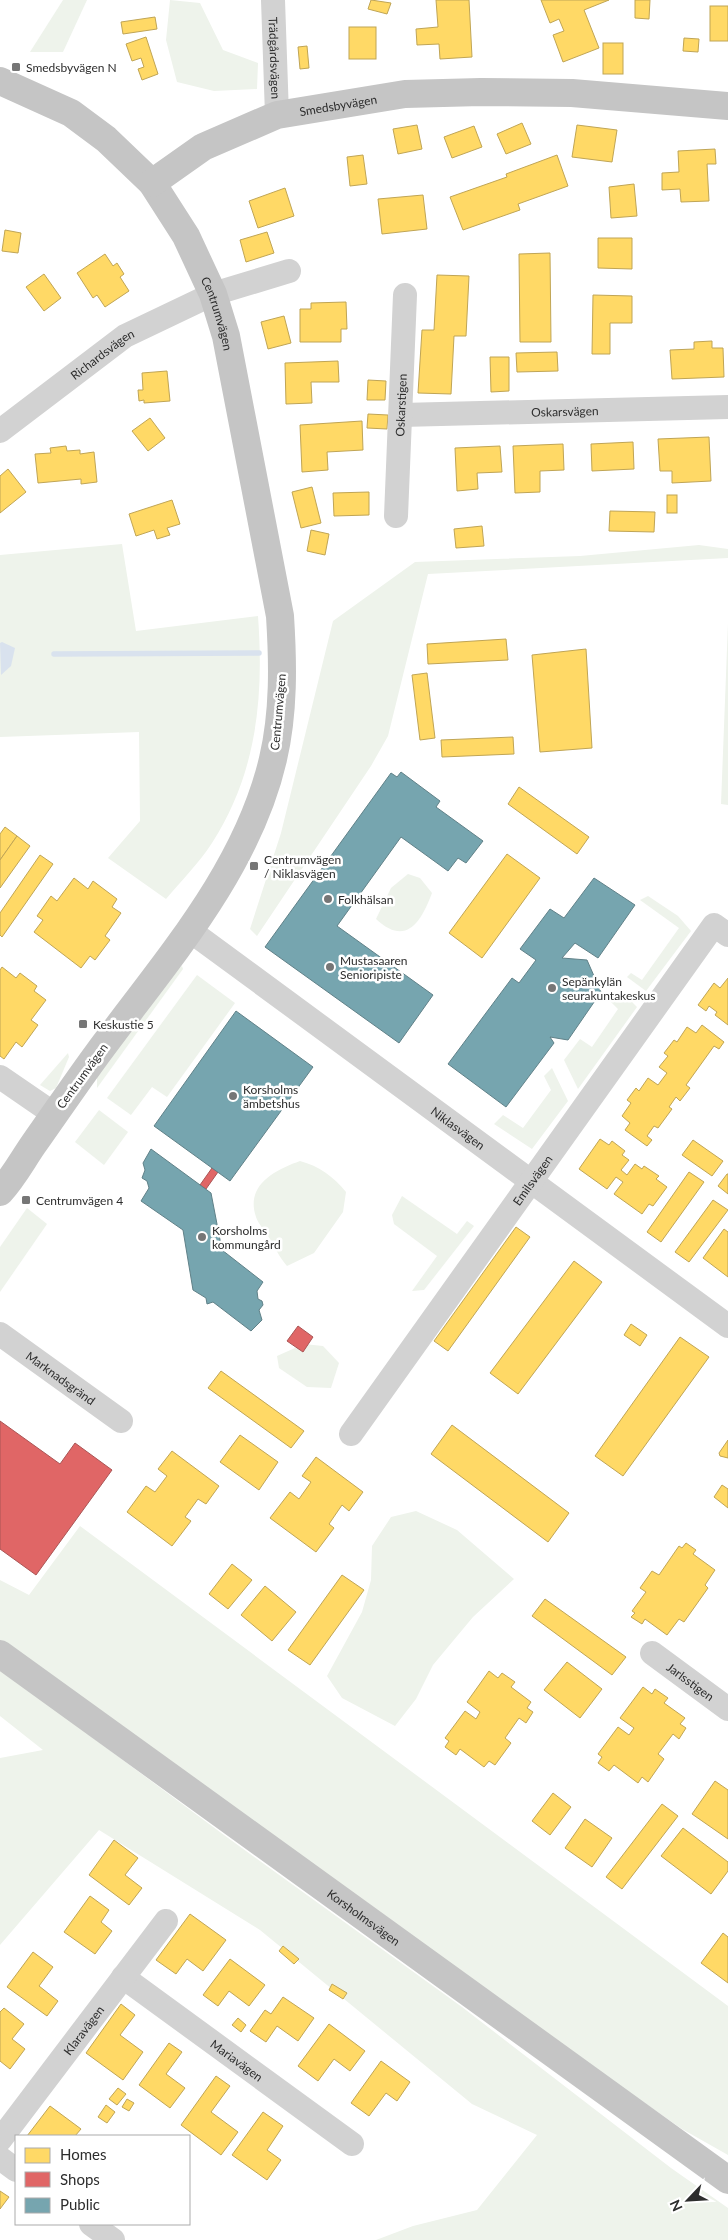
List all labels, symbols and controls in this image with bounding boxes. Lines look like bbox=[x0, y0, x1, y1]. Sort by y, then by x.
street label: Trädgårdsvägen bbox=[266, 17, 284, 99]
place label: Smedsbyvägen N bbox=[26, 60, 117, 75]
marker: Smedsbyvägen N bbox=[10, 61, 22, 73]
street label: Smedsbyvägen bbox=[298, 91, 378, 119]
street label: Centrumvägen bbox=[198, 274, 236, 352]
street label: Richardsvägen bbox=[67, 325, 136, 382]
street label: Oskarstigen bbox=[392, 373, 409, 437]
street label: Oskarsvägen bbox=[531, 403, 599, 419]
street label: Centrumvägen bbox=[267, 673, 289, 751]
place label: Centrumvägen / Niklasvägen bbox=[264, 852, 341, 881]
marker: Centrumvägen / Niklasvägen bbox=[248, 860, 260, 872]
place label: Folkhälsan bbox=[338, 892, 393, 907]
marker: Folkhälsan bbox=[322, 893, 334, 905]
place label: Mustasaaren Senioripiste bbox=[340, 953, 407, 982]
marker: Mustasaaren Senioripiste bbox=[324, 961, 336, 973]
place label: Sepänkylän seurakuntakeskus bbox=[562, 974, 655, 1003]
marker: Sepänkylän seurakuntakeskus bbox=[546, 982, 558, 994]
place label: Keskustie 5 bbox=[93, 1017, 154, 1032]
marker: Keskustie 5 bbox=[77, 1018, 89, 1030]
street label: Centrumvägen bbox=[53, 1040, 111, 1112]
place label: Korsholms ämbetshus bbox=[243, 1082, 300, 1111]
marker: Korsholms ämbetshus bbox=[227, 1090, 239, 1102]
street label: Niklasvägen bbox=[428, 1103, 488, 1153]
street label: Emilsvägen bbox=[509, 1152, 555, 1208]
place label: Centrumvägen 4 bbox=[36, 1193, 123, 1208]
marker: Centrumvägen 4 bbox=[20, 1194, 32, 1206]
place label: Korsholms kommungård bbox=[212, 1223, 281, 1252]
marker: Korsholms kommungård bbox=[196, 1231, 208, 1243]
street label: Marknadsgränd bbox=[23, 1348, 99, 1408]
street label: Jarlsstigen bbox=[664, 1659, 717, 1704]
street label: Korsholmsvägen bbox=[325, 1886, 403, 1948]
street label: Klaravägen bbox=[60, 2002, 107, 2058]
street label: Mariavägen bbox=[208, 2036, 266, 2084]
legend bbox=[15, 2135, 190, 2225]
text: Homes bbox=[60, 2145, 106, 2163]
text: Shops bbox=[60, 2170, 100, 2188]
north arrow bbox=[663, 2175, 713, 2225]
text: Public bbox=[60, 2195, 100, 2213]
text: N bbox=[666, 2197, 686, 2214]

